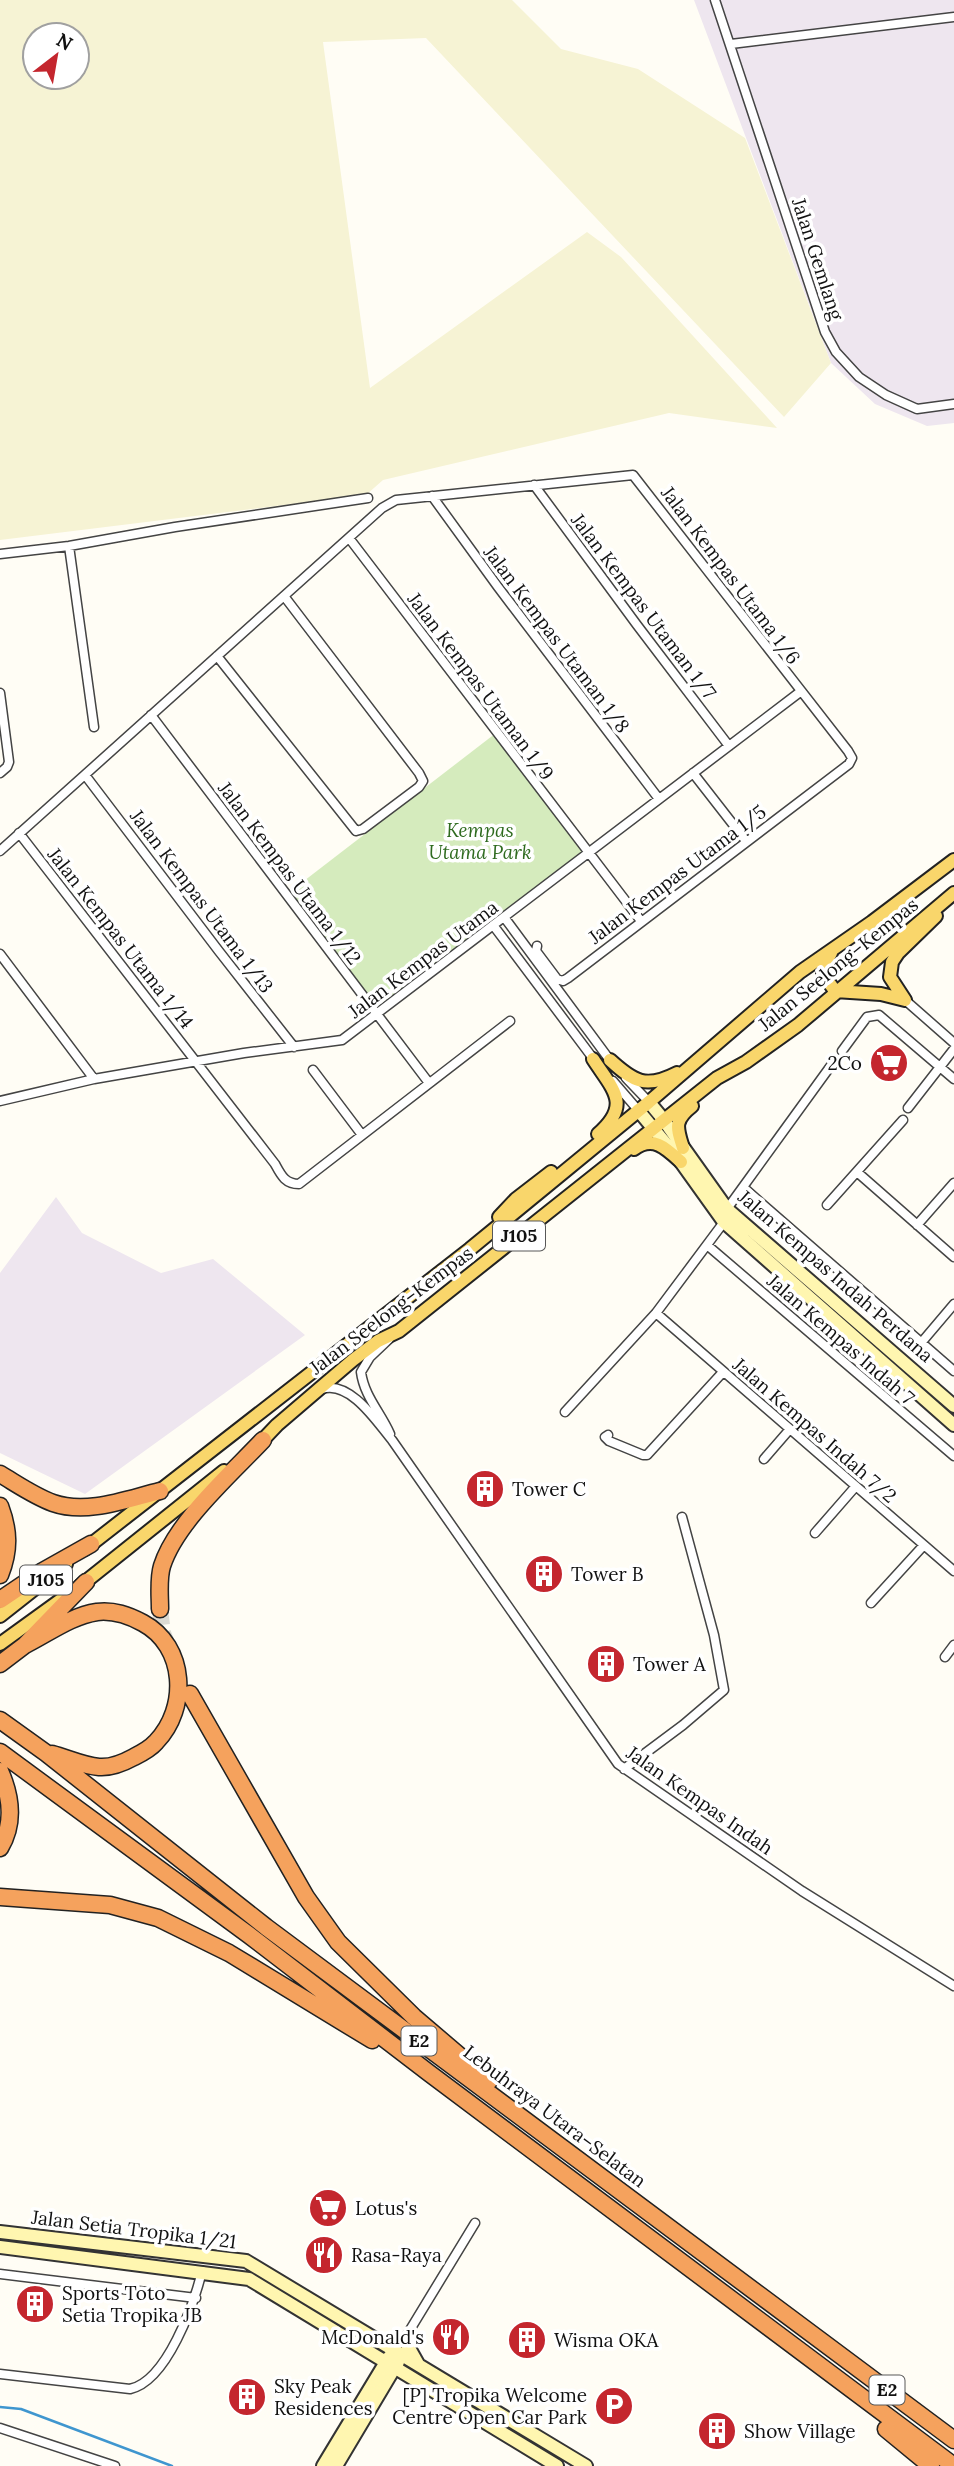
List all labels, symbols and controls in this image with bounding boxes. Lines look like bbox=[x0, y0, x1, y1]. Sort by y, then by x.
north arrow bbox=[21, 21, 91, 91]
text: N bbox=[52, 27, 77, 56]
street label: Jalan Gemlang bbox=[787, 194, 849, 323]
street label: Jalan Kempas Utama 1/6 bbox=[655, 481, 806, 669]
street label: Jalan Kempas Utaman 1/7 bbox=[565, 508, 722, 704]
street label: Jalan Kempas Utaman 1/8 bbox=[477, 540, 635, 738]
street label: Jalan Kempas Utaman 1/9 bbox=[401, 587, 559, 785]
street label: Jalan Kempas Utama 1/12 bbox=[212, 776, 367, 970]
street label: Jalan Kempas Utama 1/5 bbox=[583, 799, 771, 950]
street label: Jalan Kempas Utama 1/13 bbox=[124, 804, 279, 998]
park label: Kempas Utama Park bbox=[428, 818, 532, 864]
street label: Jalan Kempas Utama 1/14 bbox=[41, 842, 199, 1034]
street label: Jalan Seelong–Kempas bbox=[753, 892, 923, 1036]
street label: Jalan Kempas Utama bbox=[343, 895, 503, 1024]
supermarket icon: 2Co bbox=[868, 1042, 910, 1084]
place label: 2Co bbox=[827, 1051, 862, 1075]
street label: Jalan Kempas Indah Perdana bbox=[733, 1184, 939, 1367]
road number: J105 bbox=[493, 1222, 545, 1251]
street label: Jalan Seelong–Kempas bbox=[304, 1241, 478, 1380]
street label: Jalan Kempas Indah 7 bbox=[762, 1268, 920, 1410]
street label: Jalan Kempas Indah 7/2 bbox=[727, 1352, 902, 1508]
building icon: Tower C bbox=[464, 1468, 506, 1510]
place label: Tower C bbox=[512, 1477, 586, 1501]
building icon: Tower B bbox=[523, 1553, 565, 1595]
place label: Tower B bbox=[571, 1562, 644, 1586]
road number: J105 bbox=[20, 1566, 72, 1595]
building icon: Tower A bbox=[585, 1643, 627, 1685]
place label: Tower A bbox=[633, 1652, 707, 1676]
street label: Jalan Kempas Indah bbox=[621, 1740, 778, 1860]
road number: E2 bbox=[402, 2026, 436, 2056]
street label: Lebuhraya Utara–Selatan bbox=[459, 2039, 651, 2193]
supermarket icon: Lotus's bbox=[307, 2187, 349, 2229]
place label: Lotus's bbox=[355, 2196, 418, 2220]
street label: Jalan Setia Tropika 1/21 bbox=[29, 2204, 238, 2254]
restaurant icon: Rasa-Raya bbox=[303, 2234, 345, 2276]
place label: Rasa-Raya bbox=[351, 2243, 442, 2267]
place label: Sports Toto Setia Tropika JB bbox=[62, 2281, 202, 2327]
building icon: Sports Toto Setia Tropika JB bbox=[14, 2283, 56, 2325]
restaurant icon: McDonald's bbox=[430, 2316, 472, 2358]
building icon: Wisma OKA bbox=[506, 2319, 548, 2361]
place label: McDonald's bbox=[321, 2325, 424, 2349]
place label: Wisma OKA bbox=[554, 2328, 659, 2352]
place label: Sky Peak Residences bbox=[274, 2374, 373, 2420]
building icon: Sky Peak Residences bbox=[226, 2376, 268, 2418]
road number: E2 bbox=[870, 2376, 904, 2404]
place label: [P] Tropika Welcome Centre Open Car Park bbox=[392, 2383, 588, 2429]
parking icon: [P] Tropika Welcome Centre Open Car Park bbox=[593, 2385, 635, 2427]
building icon: Show Village bbox=[696, 2410, 738, 2452]
place label: Show Village bbox=[744, 2419, 856, 2443]

